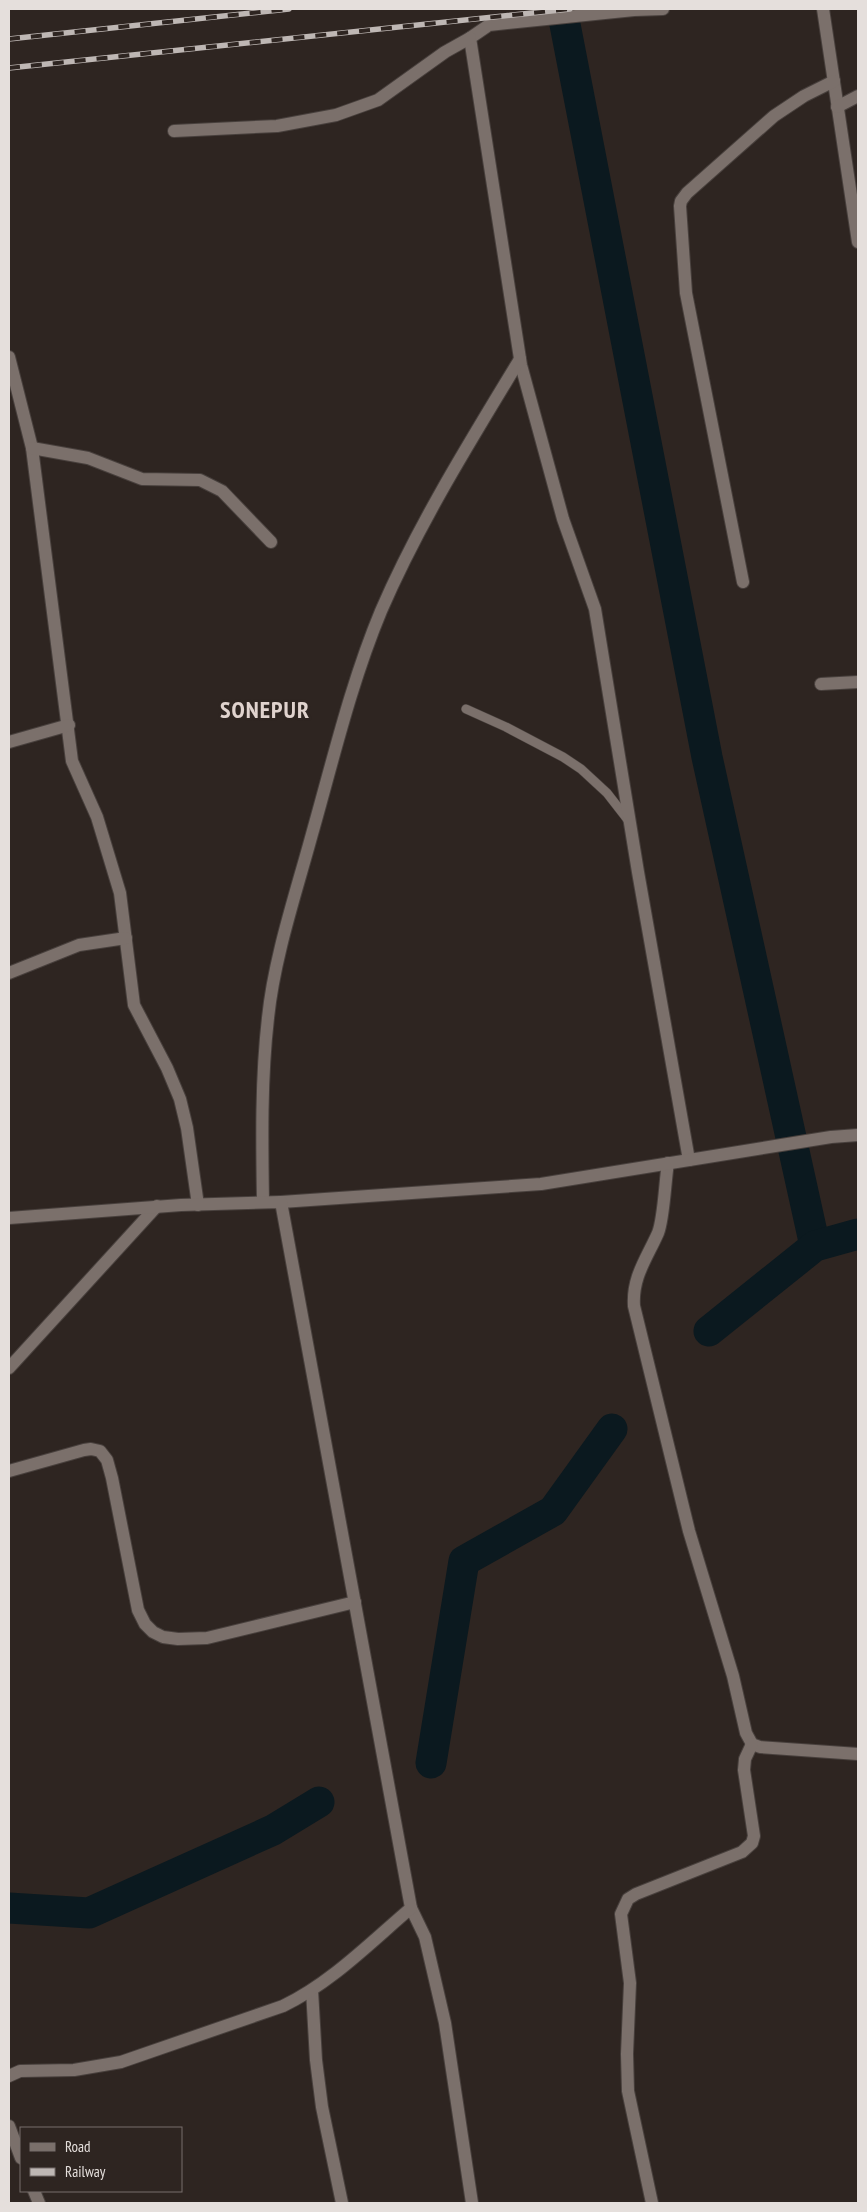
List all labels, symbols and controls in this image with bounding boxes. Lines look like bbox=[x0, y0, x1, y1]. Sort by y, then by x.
district label: SONEPUR bbox=[220, 694, 310, 725]
legend bbox=[20, 2127, 182, 2192]
text: Road bbox=[65, 2137, 91, 2156]
text: Railway bbox=[65, 2162, 106, 2181]

